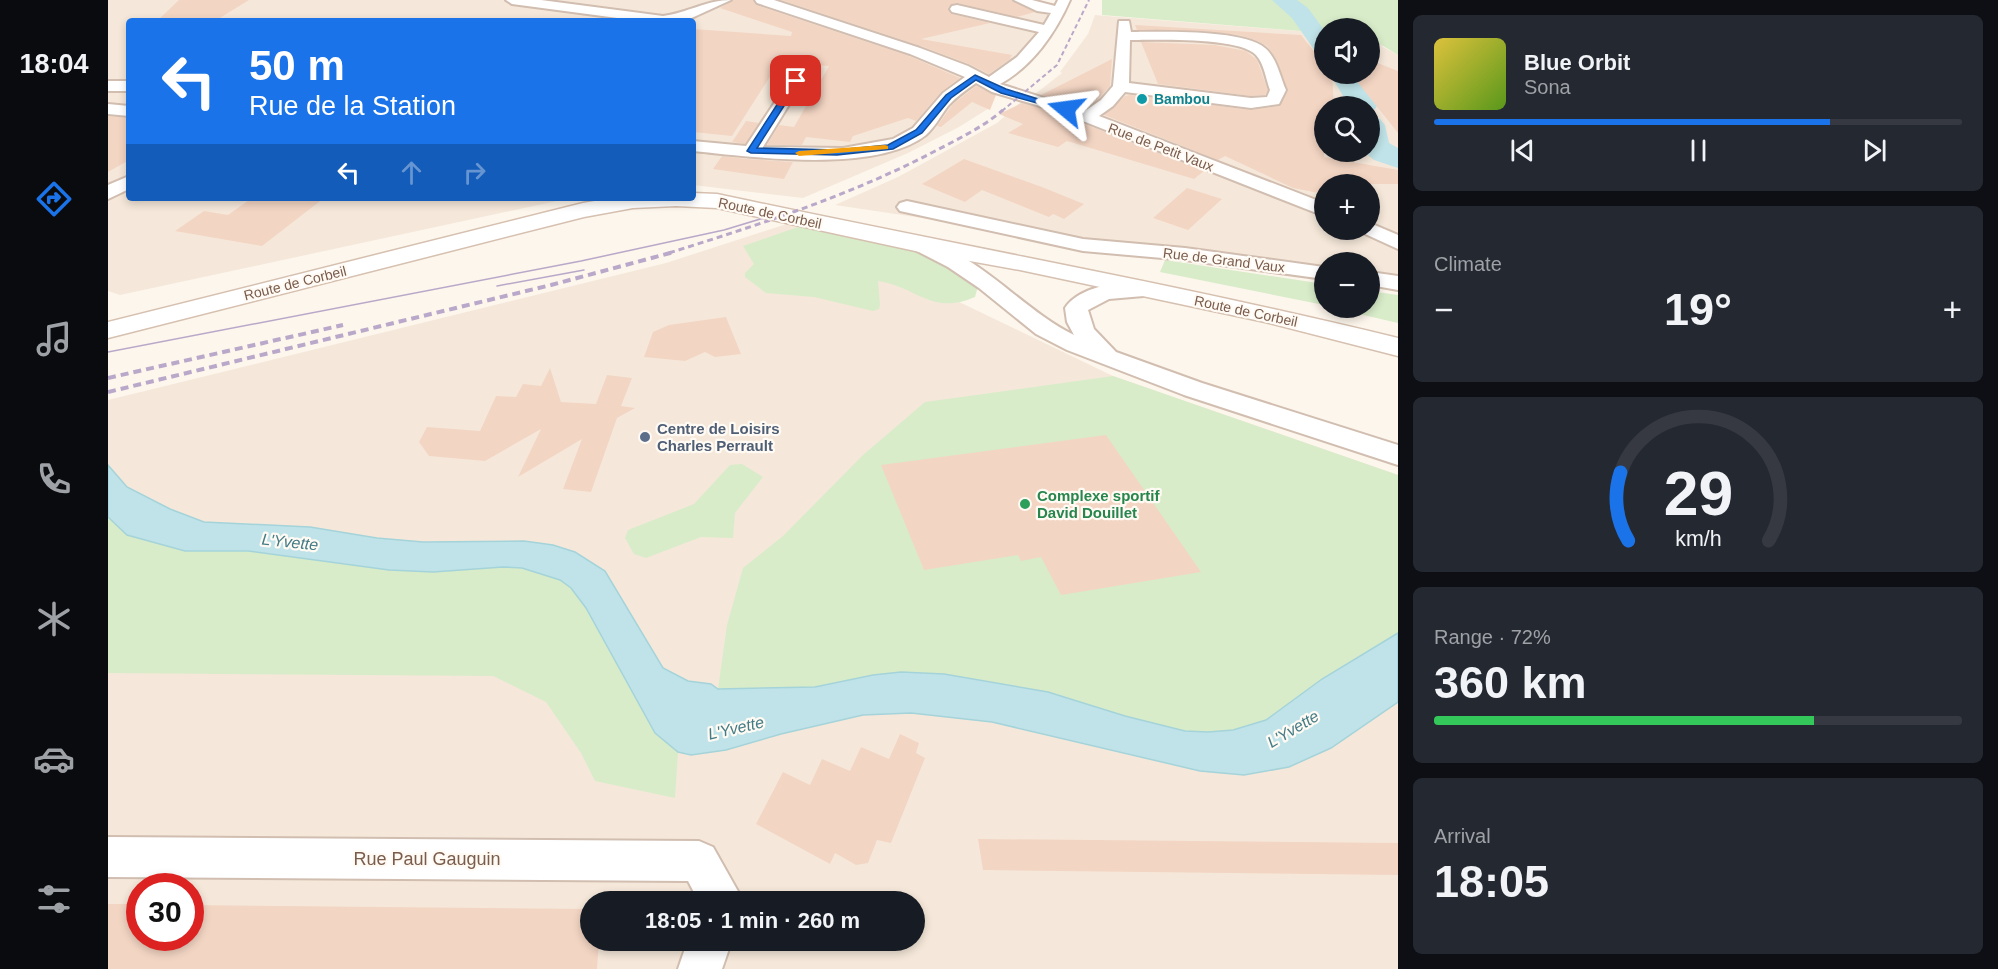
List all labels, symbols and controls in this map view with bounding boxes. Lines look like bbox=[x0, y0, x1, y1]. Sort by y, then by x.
map controls bbox=[1314, 18, 1380, 318]
button: sound bbox=[1314, 18, 1380, 84]
icon: left bbox=[150, 42, 228, 120]
text: 50 m bbox=[249, 42, 345, 89]
text: 18:04 bbox=[19, 49, 89, 79]
text: Blue Orbit bbox=[1524, 50, 1630, 75]
pin bbox=[770, 55, 821, 106]
icon: arrive bbox=[779, 64, 812, 97]
text: Sona bbox=[1524, 76, 1571, 98]
position arrow bbox=[1034, 77, 1098, 141]
text: Rue de la Station bbox=[249, 91, 456, 121]
place label: Bambou bbox=[1154, 91, 1210, 107]
marker: Bambou bbox=[1135, 92, 1149, 106]
button: search bbox=[1314, 96, 1380, 162]
street label: Rue de Petit Vaux bbox=[1106, 119, 1216, 175]
icon: previous bbox=[1506, 134, 1539, 167]
icon: pause bbox=[1682, 134, 1715, 167]
icon: next bbox=[1858, 134, 1891, 167]
icon: left bbox=[332, 156, 365, 189]
icon: ahead bbox=[395, 156, 428, 189]
icon: right bbox=[458, 156, 491, 189]
button: + bbox=[1314, 174, 1380, 240]
icon: directions bbox=[33, 178, 75, 220]
street label: Route de Corbeil bbox=[717, 194, 823, 232]
street label: Rue de Grand Vaux bbox=[1162, 245, 1286, 275]
button: − bbox=[1314, 252, 1380, 318]
text: Climate bbox=[1434, 253, 1502, 275]
street label: Route de Corbeil bbox=[242, 263, 348, 303]
text: 19° bbox=[1664, 284, 1732, 335]
text: − bbox=[1434, 291, 1453, 328]
text: + bbox=[1943, 291, 1962, 328]
street label: Route de Corbeil bbox=[1193, 292, 1299, 330]
icon: music bbox=[33, 318, 75, 360]
place label: Centre de Loisirs Charles Perrault bbox=[657, 420, 780, 454]
marker: Centre de Loisirs Charles Perrault bbox=[638, 430, 652, 444]
icon: phone bbox=[33, 458, 75, 500]
text: 29 bbox=[1663, 460, 1733, 529]
place label: Complexe sportif David Douillet bbox=[1037, 487, 1161, 521]
marker: Complexe sportif David Douillet bbox=[1018, 497, 1032, 511]
text: km/h bbox=[1675, 528, 1721, 552]
water label: L'Yvette bbox=[261, 531, 319, 553]
icon: climate bbox=[33, 598, 75, 640]
text: Range · 72% bbox=[1434, 626, 1551, 648]
text: 360 km bbox=[1434, 657, 1587, 708]
water label: L'Yvette bbox=[1264, 707, 1322, 751]
water label: L'Yvette bbox=[706, 713, 766, 743]
icon: car bbox=[33, 738, 75, 780]
text: Arrival bbox=[1434, 825, 1491, 847]
street label: Rue Paul Gauguin bbox=[353, 849, 501, 869]
text: 18:05 bbox=[1434, 856, 1549, 907]
speed limit sign: 30 bbox=[126, 873, 204, 951]
icon: filters bbox=[33, 878, 75, 920]
text: 18:05 · 1 min · 260 m bbox=[645, 908, 860, 933]

